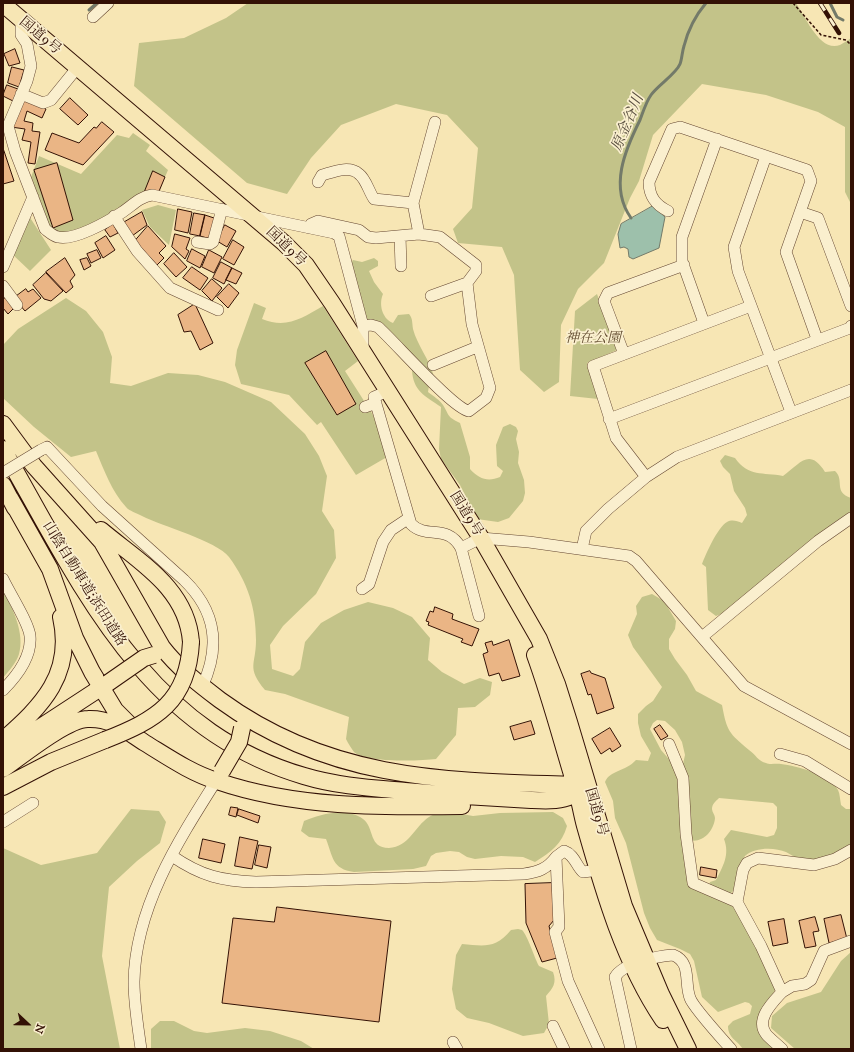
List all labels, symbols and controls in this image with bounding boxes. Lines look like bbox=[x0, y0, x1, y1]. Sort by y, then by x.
street label: 国道9号 bbox=[16, 14, 64, 58]
water label: 原金谷川 bbox=[608, 92, 648, 154]
street label: 国道9号 bbox=[262, 224, 310, 270]
park label: 神在公園 bbox=[565, 331, 621, 347]
street label: 国道9号 bbox=[446, 489, 486, 539]
street label: 山陰自動車道;浜田道路 bbox=[39, 519, 129, 649]
street label: 国道9号 bbox=[581, 786, 611, 838]
north arrow bbox=[8, 1004, 48, 1044]
text: N bbox=[32, 1022, 47, 1035]

